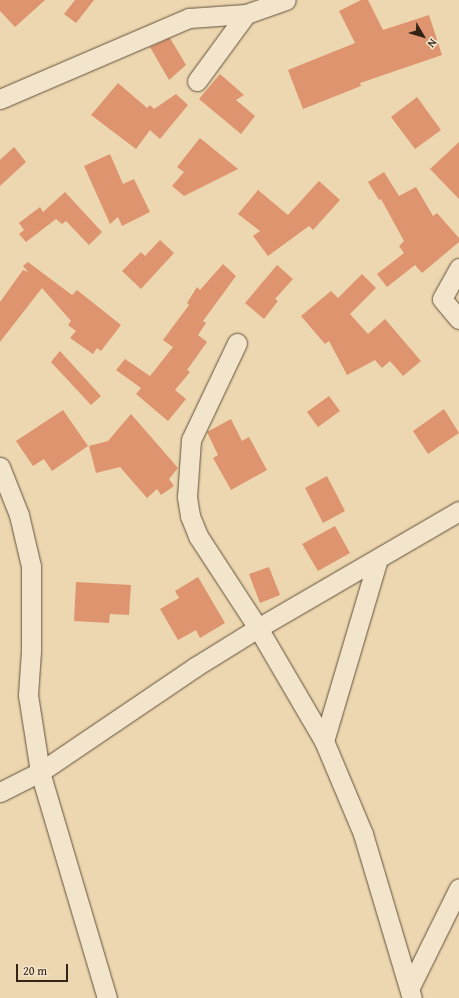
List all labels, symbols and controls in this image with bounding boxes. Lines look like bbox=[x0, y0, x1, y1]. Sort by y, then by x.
north arrow bbox=[403, 16, 443, 56]
text: N bbox=[424, 36, 441, 51]
scale bar bbox=[18, 956, 70, 982]
text: 20 m bbox=[23, 962, 47, 979]

